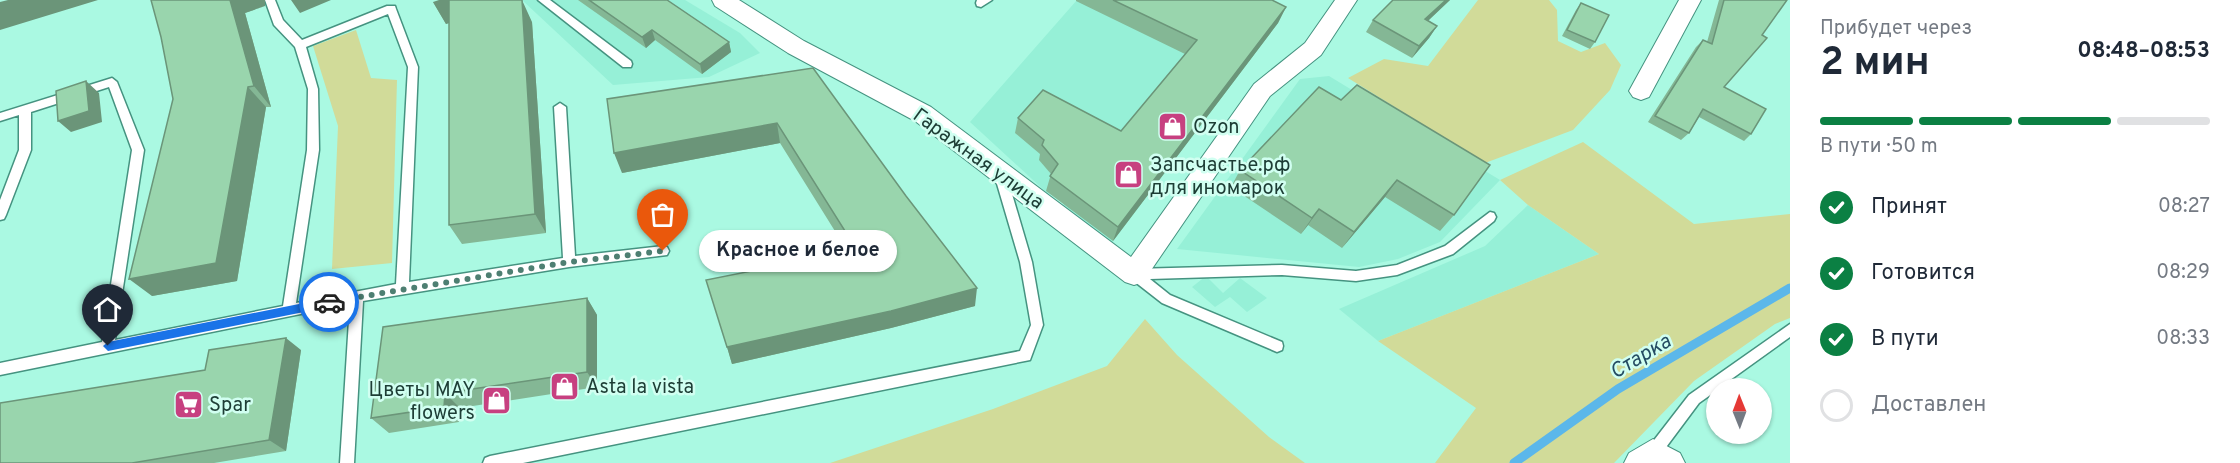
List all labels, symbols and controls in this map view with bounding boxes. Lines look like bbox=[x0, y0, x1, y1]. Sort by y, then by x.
text: Прибудет через bbox=[1820, 16, 1972, 42]
text: 08:48–08:53 bbox=[2077, 38, 2210, 65]
text: 2 мин bbox=[1820, 40, 1930, 89]
street label: Гаражная улица bbox=[907, 103, 1049, 216]
shop icon: Ozon bbox=[1156, 110, 1188, 142]
place label: Ozon bbox=[1193, 115, 1239, 141]
text: В пути · 50 m bbox=[1820, 134, 1938, 160]
place label: Запсчастье.рф для иномарок bbox=[1150, 153, 1291, 202]
shop icon: Запсчастье.рф для иномарок bbox=[1113, 159, 1145, 191]
pin bbox=[637, 189, 688, 251]
icon: check bbox=[1820, 191, 1853, 224]
text: Принят bbox=[1871, 194, 1947, 221]
text: 08:27 bbox=[2158, 194, 2210, 220]
icon: bag bbox=[646, 198, 679, 231]
callout: Красное и белое bbox=[699, 230, 897, 272]
text: Красное и белое bbox=[716, 238, 880, 264]
icon: check bbox=[1820, 257, 1853, 290]
text: Готовится bbox=[1871, 260, 1975, 287]
text: 08:29 bbox=[2156, 260, 2210, 286]
courier bbox=[299, 272, 359, 332]
pin bbox=[82, 284, 133, 346]
icon: car bbox=[313, 286, 346, 319]
icon: home bbox=[91, 293, 124, 326]
icon: check bbox=[1820, 323, 1853, 356]
text: В пути bbox=[1871, 326, 1939, 353]
text: 08:33 bbox=[2156, 326, 2210, 352]
water label: Старка bbox=[1605, 328, 1676, 386]
shop icon: Asta la vista bbox=[549, 370, 581, 402]
place label: Asta la vista bbox=[586, 375, 694, 401]
place label: Цветы MAY flowers bbox=[369, 378, 475, 427]
north arrow bbox=[1706, 378, 1772, 444]
map controls bbox=[1706, 378, 1772, 444]
shop icon: Цветы MAY flowers bbox=[480, 385, 512, 417]
supermarket icon: Spar bbox=[172, 388, 204, 420]
text: Доставлен bbox=[1871, 392, 1986, 419]
place label: Spar bbox=[209, 393, 251, 419]

